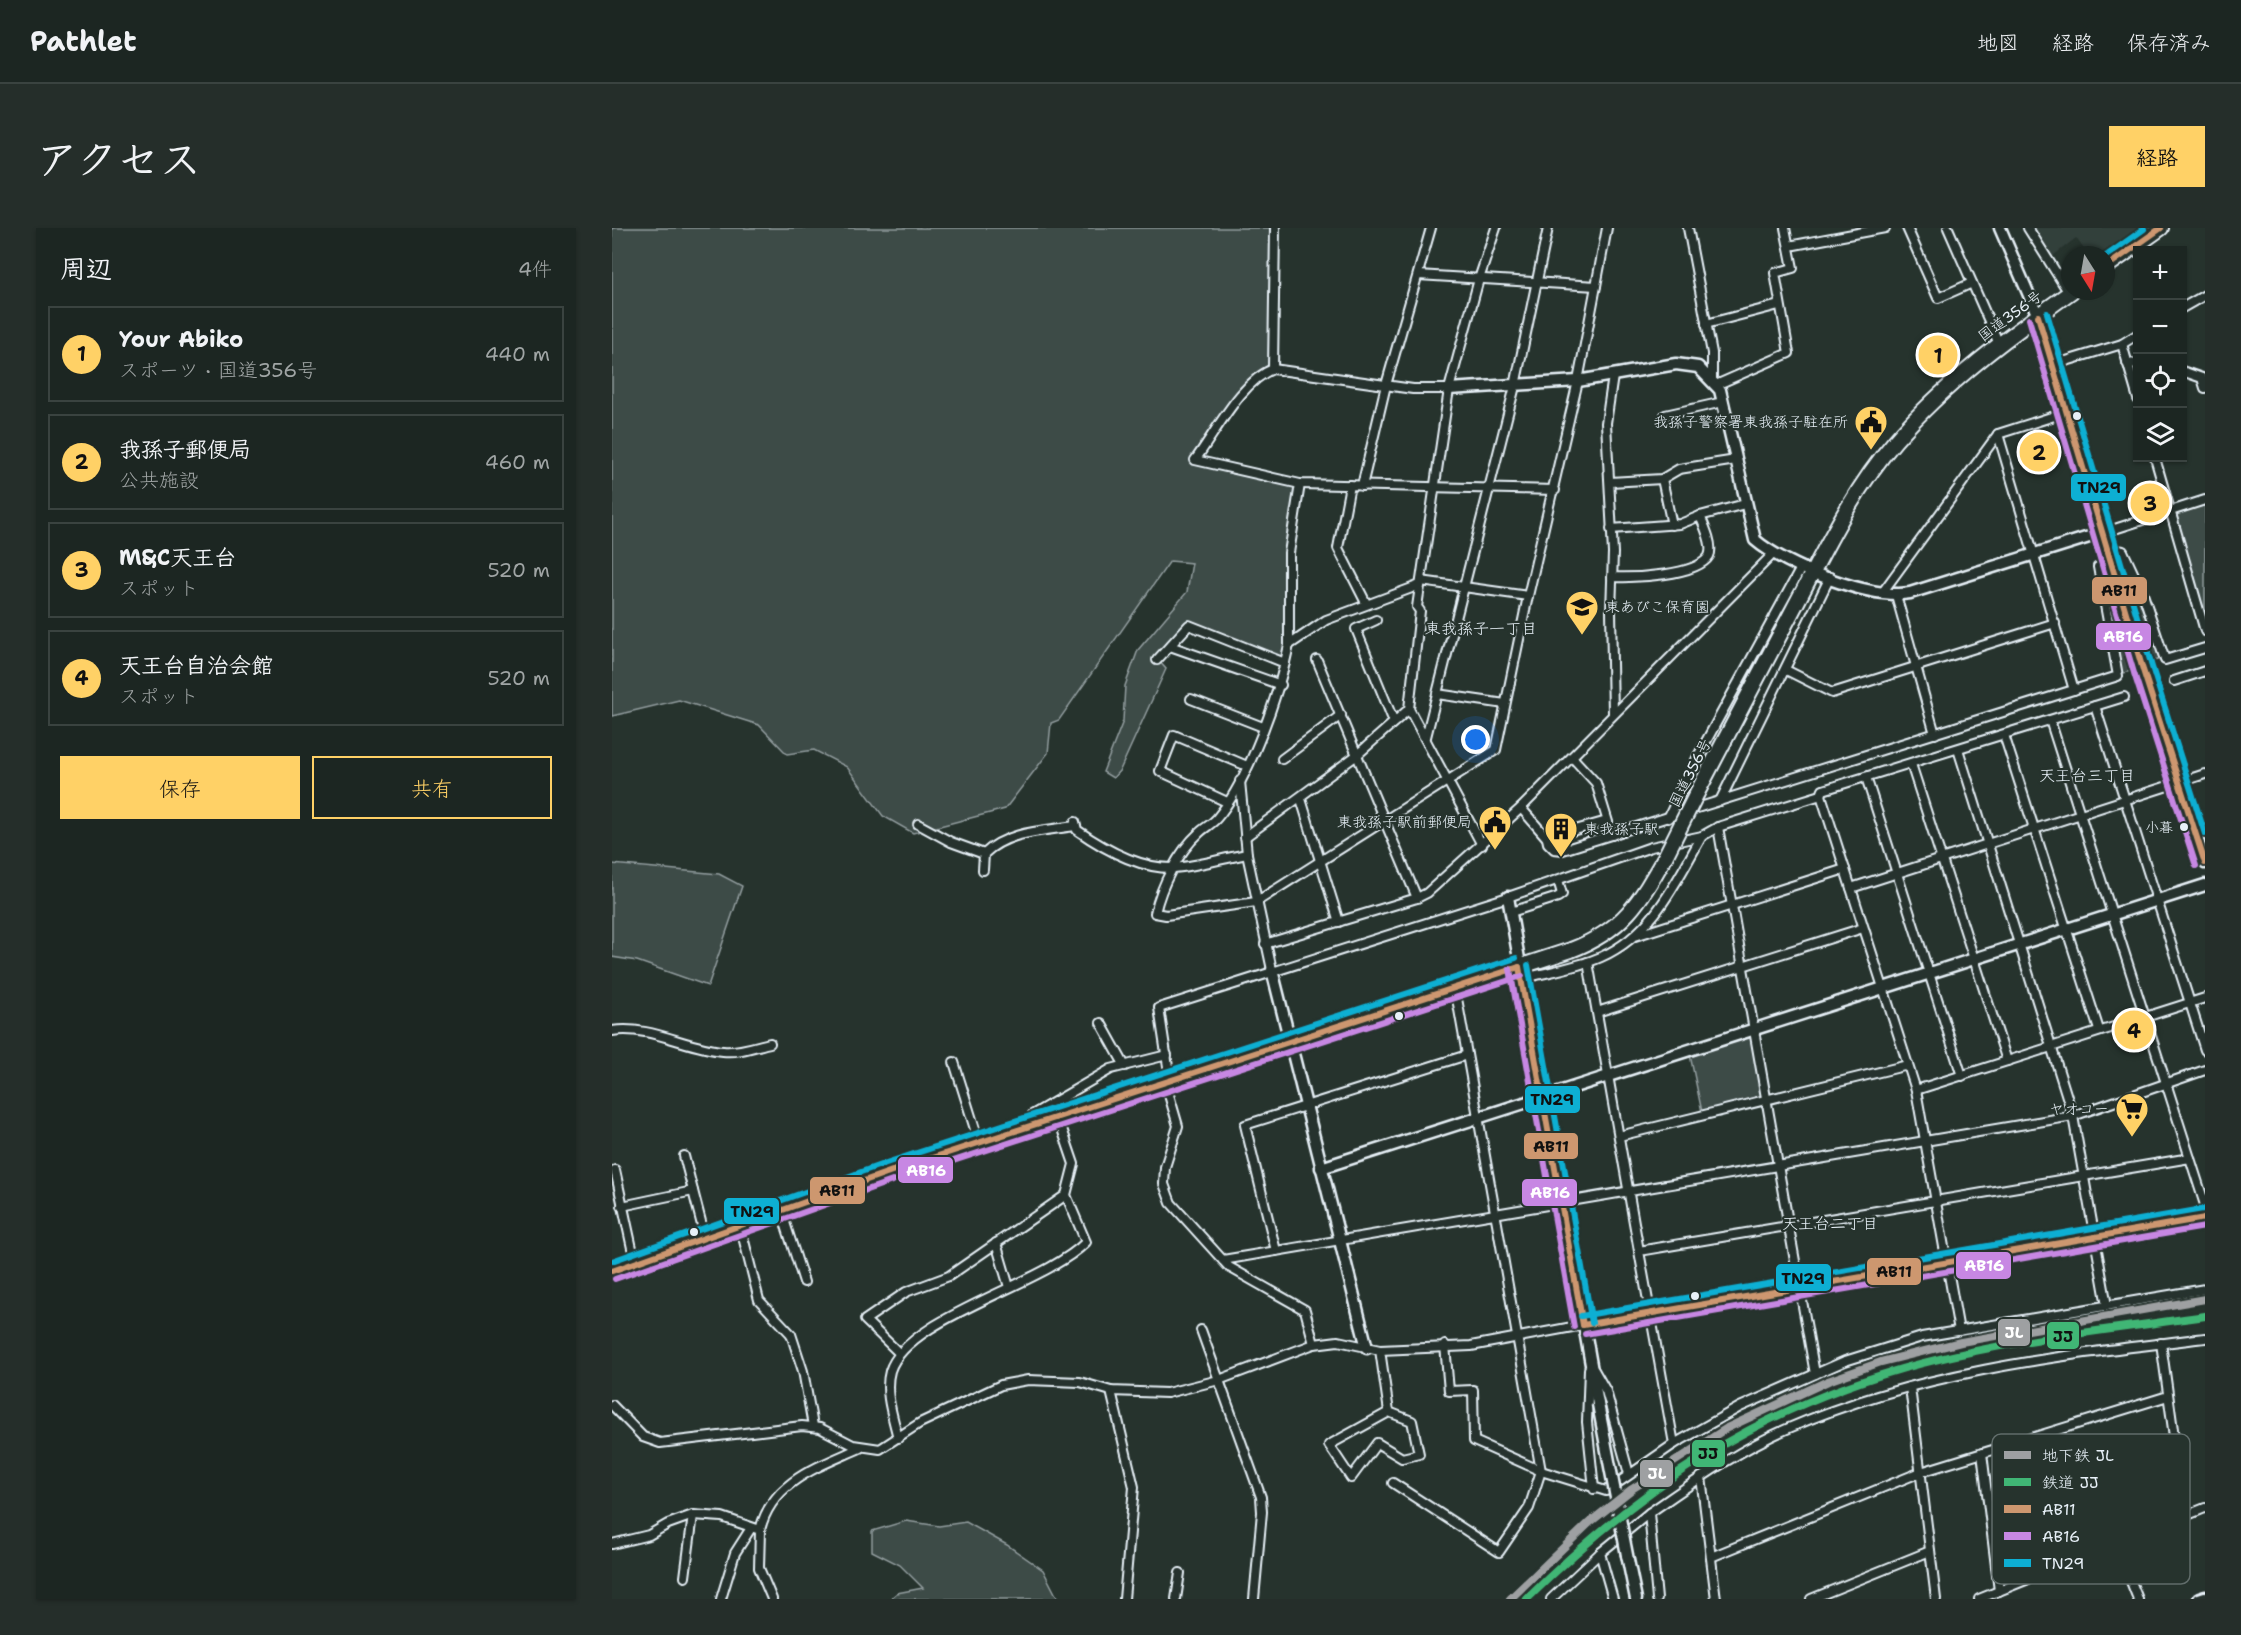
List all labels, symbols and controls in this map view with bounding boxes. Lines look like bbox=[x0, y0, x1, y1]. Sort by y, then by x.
text: Pathlet bbox=[30, 22, 137, 60]
text: 地図 bbox=[1977, 29, 2019, 57]
text: 経路 bbox=[2052, 29, 2094, 57]
text: 保存済み bbox=[2127, 29, 2211, 57]
button: 経路 bbox=[2109, 126, 2205, 187]
text: アクセス bbox=[36, 131, 201, 187]
north arrow bbox=[2061, 246, 2115, 300]
map controls bbox=[2133, 246, 2187, 462]
button: + bbox=[2133, 246, 2187, 300]
text: 周辺 bbox=[60, 251, 112, 286]
text: 4件 bbox=[518, 256, 552, 282]
street label: 国道356号 bbox=[1974, 286, 2046, 346]
button: − bbox=[2133, 300, 2187, 354]
text: Your Abiko bbox=[119, 325, 243, 354]
pin: 1 bbox=[1918, 332, 1958, 378]
text: 1 bbox=[77, 341, 86, 367]
text: 440 m bbox=[485, 341, 550, 367]
button: locate bbox=[2133, 354, 2187, 408]
text: スポーツ · 国道356号 bbox=[119, 357, 317, 383]
public building icon: 我孫子警察署東我孫子駐在所 bbox=[1853, 404, 1889, 451]
button: layers bbox=[2133, 408, 2187, 462]
unlabelled marker bbox=[2071, 410, 2083, 422]
place label: 我孫子警察署東我孫子駐在所 bbox=[1653, 412, 1848, 432]
pin: 2 bbox=[2020, 430, 2058, 474]
text: 我孫子郵便局 bbox=[119, 435, 251, 464]
text: 2 bbox=[75, 449, 89, 475]
text: 460 m bbox=[485, 449, 550, 475]
text: 公共施設 bbox=[119, 467, 199, 493]
line badge: TN29 bbox=[2070, 473, 2127, 502]
text: TN29 bbox=[2077, 477, 2121, 498]
pin: 3 bbox=[2130, 480, 2170, 526]
text: M&C天王台 bbox=[119, 543, 236, 572]
text: 3 bbox=[75, 557, 89, 583]
text: 520 m bbox=[487, 557, 550, 583]
text: スポット bbox=[119, 575, 199, 601]
line badge: AB11 bbox=[2091, 576, 2148, 605]
text: AB11 bbox=[2101, 580, 2137, 601]
school or university icon: 東あびこ保育園 bbox=[1564, 589, 1600, 636]
place label: 東あびこ保育園 bbox=[1605, 597, 1710, 617]
district label: 東我孫子一丁目 bbox=[1425, 618, 1537, 639]
line badge: AB16 bbox=[2095, 622, 2152, 651]
text: AB16 bbox=[2103, 626, 2143, 647]
text: 天王台自治会館 bbox=[119, 651, 273, 680]
text: 4 bbox=[75, 665, 89, 691]
text: 520 m bbox=[487, 665, 550, 691]
text: スポット bbox=[119, 683, 199, 709]
your location bbox=[1461, 725, 1490, 754]
street label: 国道356号 bbox=[1664, 735, 1716, 811]
button: 保存 bbox=[60, 756, 300, 819]
button: 共有 bbox=[312, 756, 552, 819]
district label: 天王台三丁目 bbox=[2039, 765, 2135, 786]
public building icon: 東我孫子駅前郵便局 bbox=[1477, 804, 1513, 851]
building icon: 東我孫子駅 bbox=[1543, 811, 1579, 858]
place label: 東我孫子駅前郵便局 bbox=[1337, 812, 1472, 832]
place label: 小暮 bbox=[2145, 818, 2173, 836]
place label: 東我孫子駅 bbox=[1584, 819, 1659, 839]
marker: 小暮 bbox=[2178, 821, 2190, 833]
pin: 4 bbox=[2114, 1008, 2153, 1052]
unlabelled marker bbox=[1393, 1010, 1405, 1022]
line badge: TN29 bbox=[1524, 1085, 1581, 1114]
text: TN29 bbox=[1530, 1089, 1574, 1110]
supermarket icon: ヤオコー bbox=[2114, 1091, 2150, 1138]
place label: ヤオコー bbox=[2049, 1099, 2109, 1119]
line badge: AB11 bbox=[1523, 1132, 1579, 1160]
text: AB11 bbox=[1533, 1136, 1569, 1157]
line badge: AB16 bbox=[897, 1156, 954, 1184]
text: AB16 bbox=[906, 1160, 946, 1181]
line badge: AB11 bbox=[809, 1176, 866, 1205]
line badge: AB16 bbox=[1521, 1178, 1578, 1207]
text: AB11 bbox=[819, 1180, 855, 1201]
text: AB16 bbox=[1530, 1182, 1570, 1203]
line badge: TN29 bbox=[723, 1197, 780, 1225]
text: TN29 bbox=[730, 1201, 774, 1222]
district label: 天王台二丁目 bbox=[1782, 1213, 1878, 1234]
unlabelled marker bbox=[688, 1226, 700, 1238]
line badge: AB16 bbox=[1955, 1251, 2012, 1280]
text: AB16 bbox=[1964, 1255, 2004, 1276]
line badge: AB11 bbox=[1866, 1257, 1922, 1286]
text: AB11 bbox=[1876, 1261, 1912, 1282]
line badge: TN29 bbox=[1775, 1263, 1832, 1292]
text: TN29 bbox=[1781, 1268, 1825, 1289]
unlabelled marker bbox=[1689, 1290, 1701, 1302]
line badge: JL bbox=[1997, 1318, 2031, 1347]
line badge: JJ bbox=[2046, 1321, 2080, 1350]
text: JL bbox=[2005, 1322, 2024, 1343]
text: JJ bbox=[2053, 1326, 2073, 1347]
legend bbox=[1992, 1434, 2190, 1584]
line badge: JJ bbox=[1691, 1439, 1726, 1468]
text: JJ bbox=[1698, 1443, 1718, 1464]
text: 地下鉄 JL bbox=[2042, 1445, 2114, 1466]
line badge: JL bbox=[1639, 1459, 1674, 1488]
text: JL bbox=[1648, 1463, 1667, 1484]
text: 鉄道 JJ bbox=[2042, 1472, 2099, 1493]
text: AB11 bbox=[2042, 1499, 2076, 1520]
text: AB16 bbox=[2042, 1526, 2080, 1547]
text: TN29 bbox=[2042, 1553, 2085, 1574]

